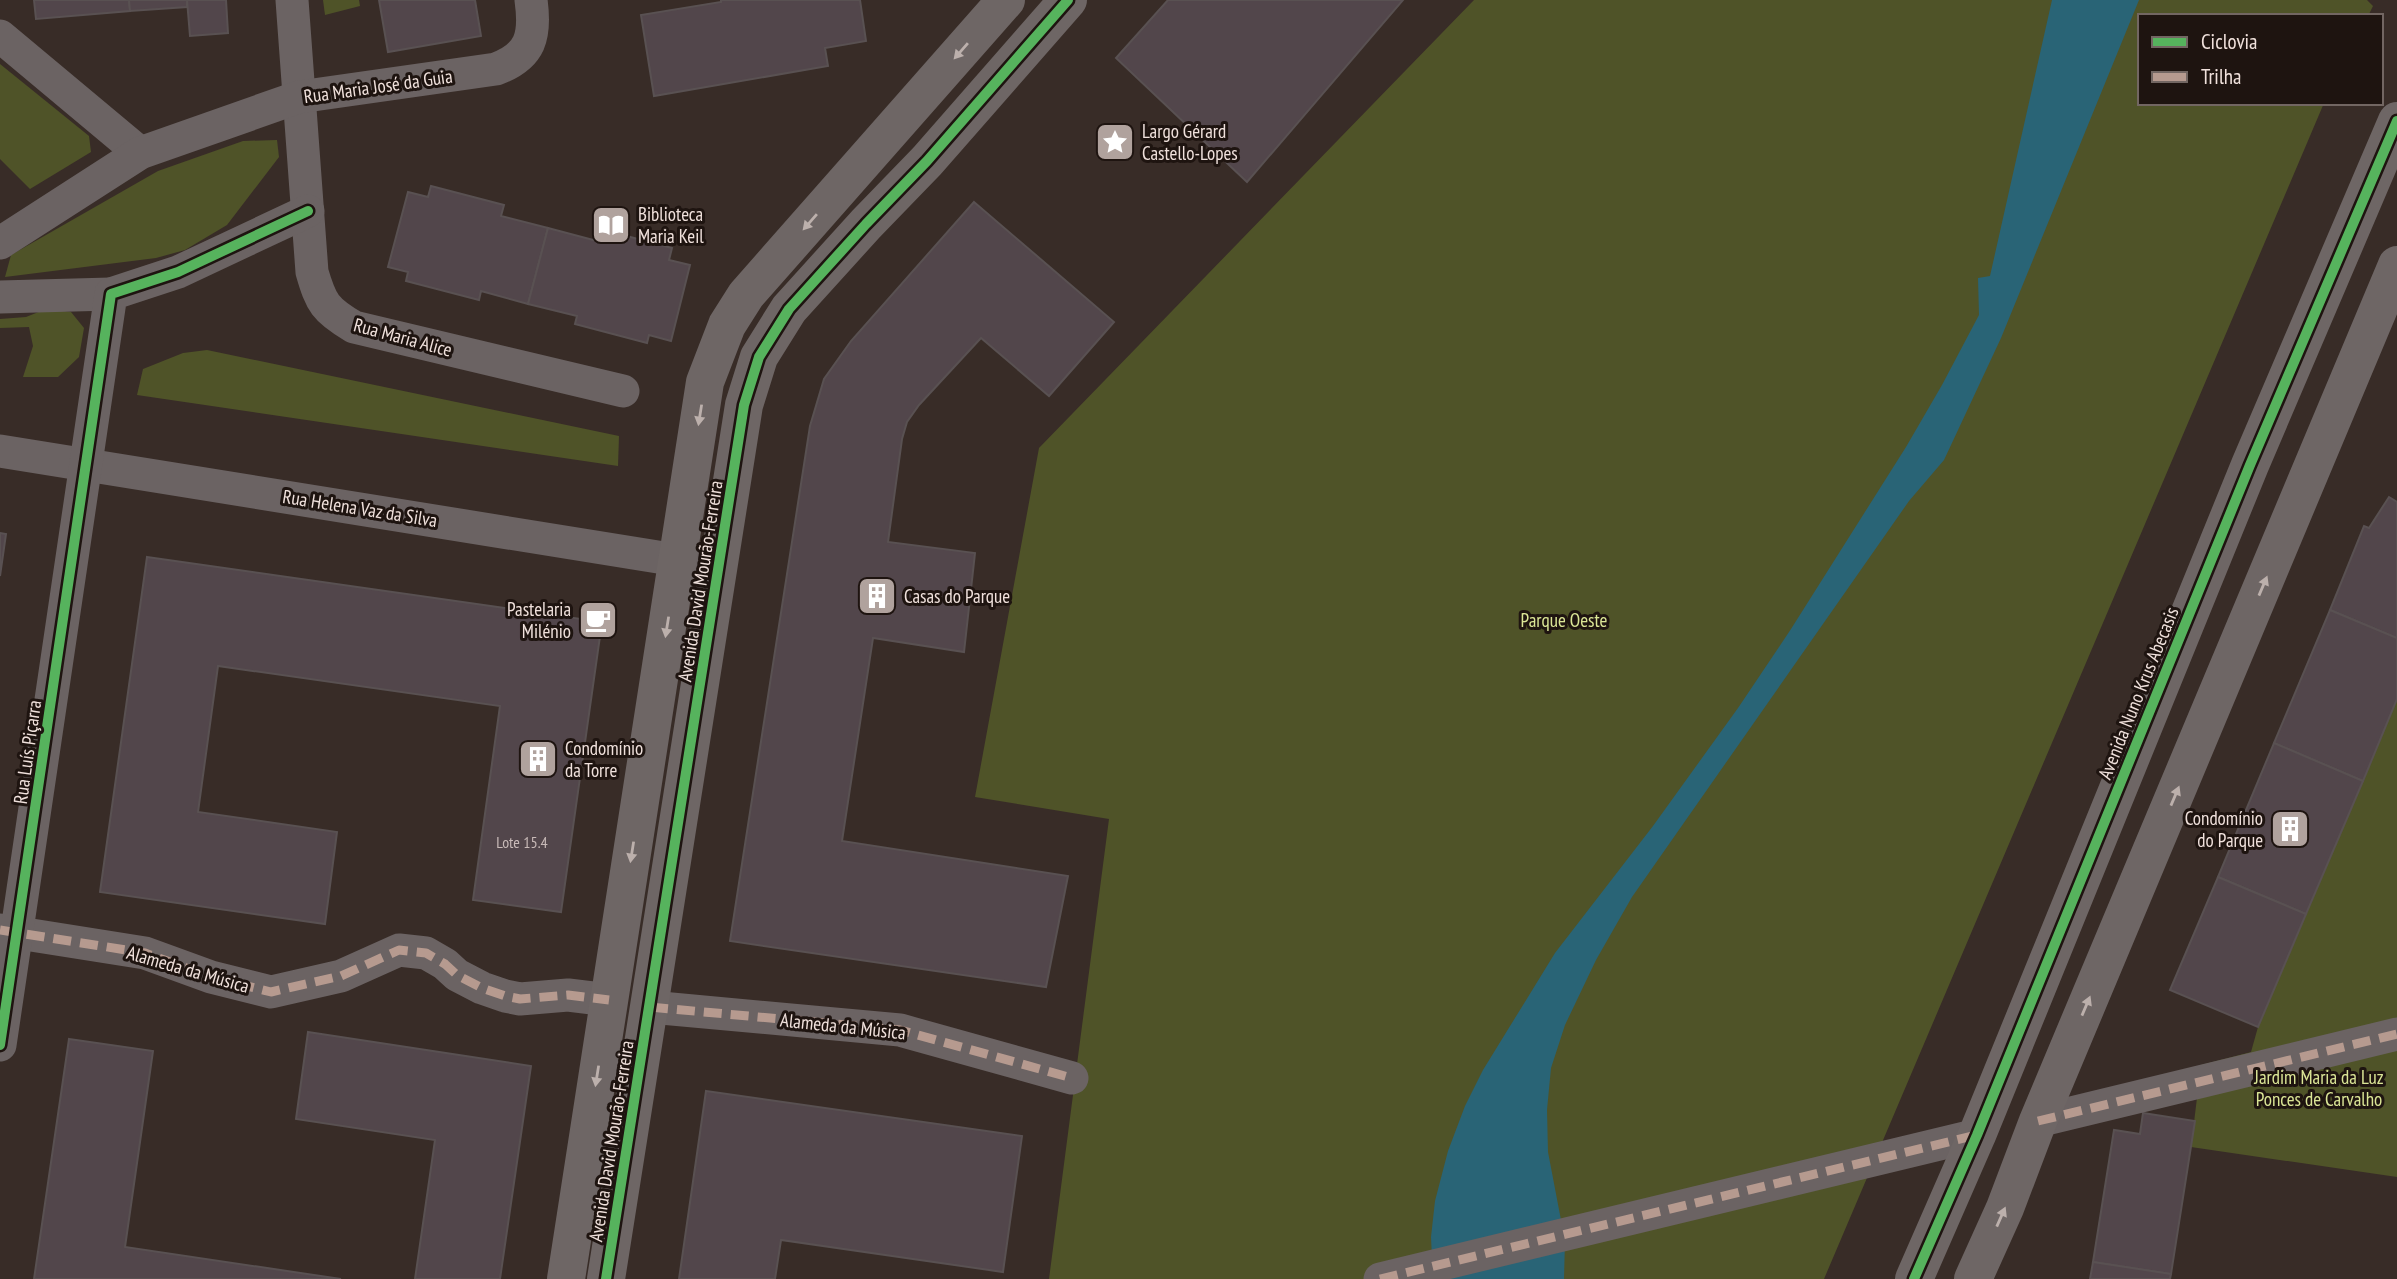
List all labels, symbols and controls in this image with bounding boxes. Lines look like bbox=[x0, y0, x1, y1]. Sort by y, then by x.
legend bbox=[2138, 14, 2383, 105]
text: Ciclovia bbox=[2201, 28, 2258, 55]
one-way arrow bbox=[953, 42, 969, 60]
text: Trilha bbox=[2201, 63, 2241, 90]
street label: Rua Maria José da Guia bbox=[302, 64, 454, 108]
place label: Largo Gérard Castello-Lopes bbox=[1142, 119, 1238, 165]
place icon: Largo Gérard Castello-Lopes bbox=[1094, 121, 1136, 163]
place label: Biblioteca Maria Keil bbox=[638, 202, 704, 248]
library icon: Biblioteca Maria Keil bbox=[590, 204, 632, 246]
one-way arrow bbox=[802, 213, 818, 231]
street label: Rua Maria Alice bbox=[351, 312, 455, 362]
one-way arrow bbox=[694, 404, 705, 426]
street label: Avenida David Mourão-Ferreira bbox=[672, 479, 728, 683]
street label: Rua Helena Vaz da Silva bbox=[281, 484, 439, 532]
building icon: Casas do Parque bbox=[856, 575, 898, 617]
one-way arrow bbox=[2257, 576, 2268, 597]
place label: Casas do Parque bbox=[904, 584, 1010, 608]
place label: Pastelaria Milénio bbox=[507, 597, 571, 643]
cafe icon: Pastelaria Milénio bbox=[577, 599, 619, 641]
street label: Avenida Nuno Krus Abecasis bbox=[2092, 603, 2184, 783]
park label: Parque Oeste bbox=[1521, 608, 1608, 632]
one-way arrow bbox=[661, 616, 672, 638]
street label: Rua Luís Piçarra bbox=[8, 699, 46, 805]
place label: Condomínio da Torre bbox=[565, 736, 643, 782]
building icon: Condomínio da Torre bbox=[517, 738, 559, 780]
one-way arrow bbox=[2169, 785, 2180, 806]
place label: Condomínio do Parque bbox=[2185, 806, 2263, 852]
building icon: Condomínio do Parque bbox=[2269, 808, 2311, 850]
house number: Lote 15.4 bbox=[496, 832, 548, 852]
one-way arrow bbox=[626, 841, 637, 863]
street label: Alameda da Música bbox=[124, 940, 252, 998]
one-way arrow bbox=[2081, 995, 2092, 1016]
street label: Alameda da Música bbox=[779, 1007, 907, 1045]
street label: Avenida David Mourão-Ferreira bbox=[583, 1039, 639, 1243]
one-way arrow bbox=[591, 1065, 602, 1087]
park label: Jardim Maria da Luz Ponces de Carvalho bbox=[2253, 1065, 2384, 1111]
one-way arrow bbox=[1996, 1206, 2007, 1227]

